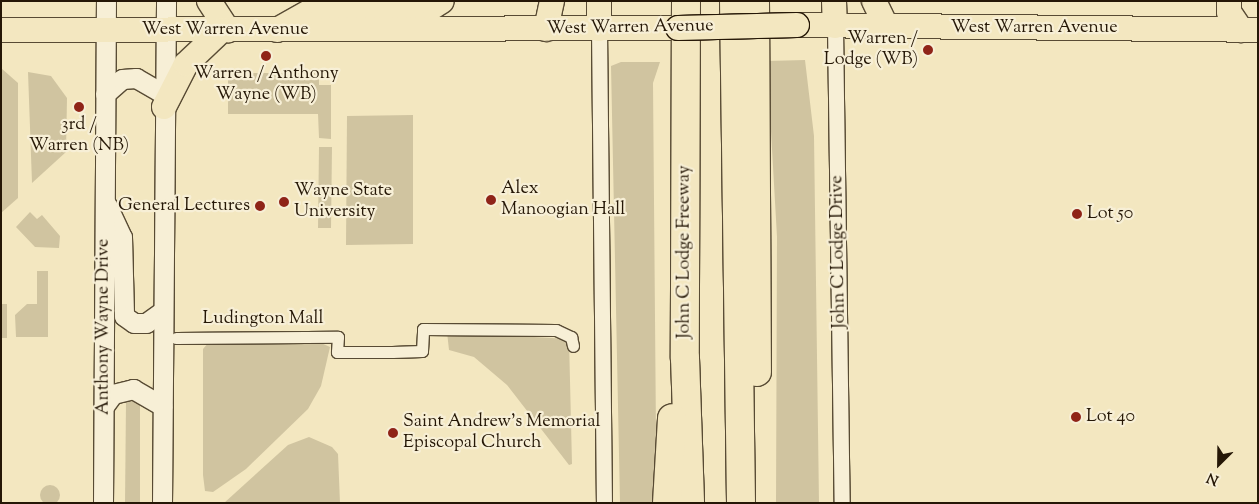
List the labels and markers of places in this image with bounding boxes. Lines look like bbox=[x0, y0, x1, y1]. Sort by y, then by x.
place label: Warren / Lodge (WB) bbox=[824, 29, 918, 72]
marker: Warren / Lodge (WB) bbox=[922, 44, 934, 56]
marker: Warren / Anthony Wayne (WB) bbox=[260, 50, 272, 62]
place label: Warren / Anthony Wayne (WB) bbox=[193, 64, 339, 106]
marker: 3rd / Warren (NB) bbox=[73, 101, 85, 113]
place label: 3rd / Warren (NB) bbox=[29, 115, 129, 158]
place label: Alex Manoogian Hall bbox=[501, 179, 625, 222]
place label: Wayne State University bbox=[294, 181, 392, 223]
marker: Alex Manoogian Hall bbox=[485, 194, 497, 206]
place label: General Lectures bbox=[118, 195, 250, 217]
marker: Wayne State University bbox=[278, 196, 290, 208]
marker: General Lectures bbox=[254, 200, 266, 212]
place label: Lot 50 bbox=[1087, 203, 1133, 225]
marker: Lot 50 bbox=[1071, 208, 1083, 220]
place label: Lot 40 bbox=[1086, 406, 1135, 428]
marker: Lot 40 bbox=[1070, 411, 1082, 423]
place label: Saint Andrew's Memorial Episcopal Church bbox=[403, 412, 600, 454]
marker: Saint Andrew's Memorial Episcopal Church bbox=[387, 427, 399, 439]

